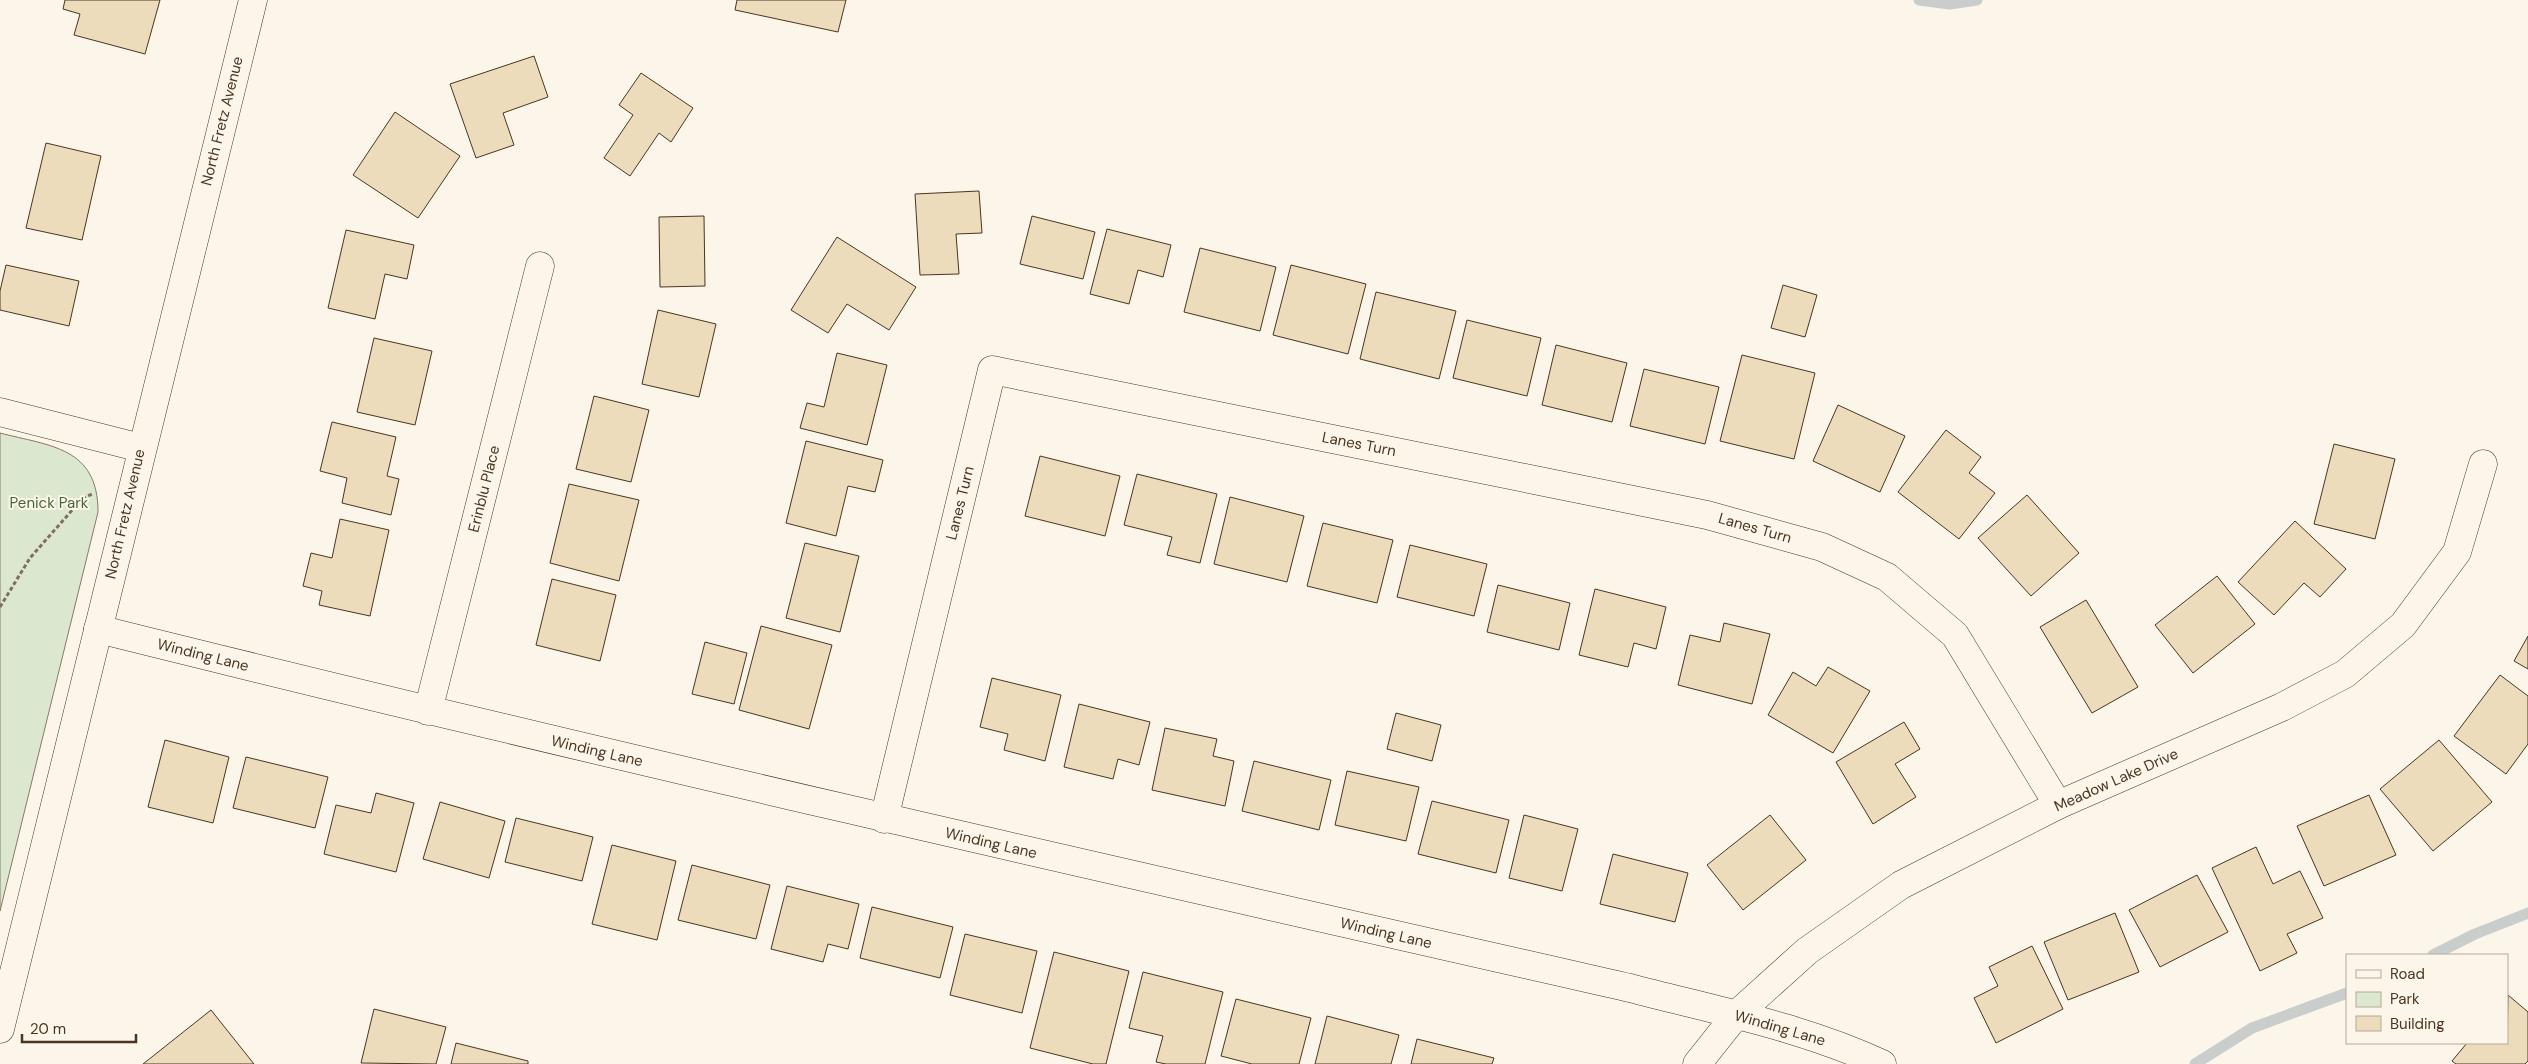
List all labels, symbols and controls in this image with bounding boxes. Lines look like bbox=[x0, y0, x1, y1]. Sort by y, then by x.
street label: North Fretz Avenue bbox=[196, 54, 248, 188]
street label: Lanes Turn bbox=[1320, 427, 1398, 461]
street label: Erinblu Place bbox=[464, 443, 504, 535]
street label: North Fretz Avenue bbox=[100, 447, 150, 581]
street label: Lanes Turn bbox=[941, 464, 979, 542]
park label: Penick Park bbox=[10, 493, 89, 513]
street label: Lanes Turn bbox=[1716, 508, 1794, 548]
street label: Winding Lane bbox=[155, 634, 251, 676]
street label: Winding Lane bbox=[549, 731, 645, 771]
street label: Meadow Lake Drive bbox=[2051, 744, 2181, 816]
street label: Winding Lane bbox=[943, 823, 1039, 863]
street label: Winding Lane bbox=[1338, 913, 1434, 953]
legend bbox=[2346, 954, 2508, 1044]
text: Road bbox=[2390, 964, 2425, 984]
text: Park bbox=[2390, 989, 2420, 1009]
street label: Winding Lane bbox=[1732, 1005, 1828, 1051]
scale bar bbox=[22, 1012, 136, 1044]
text: Building bbox=[2390, 1014, 2445, 1034]
text: 20 m bbox=[30, 1019, 66, 1039]

